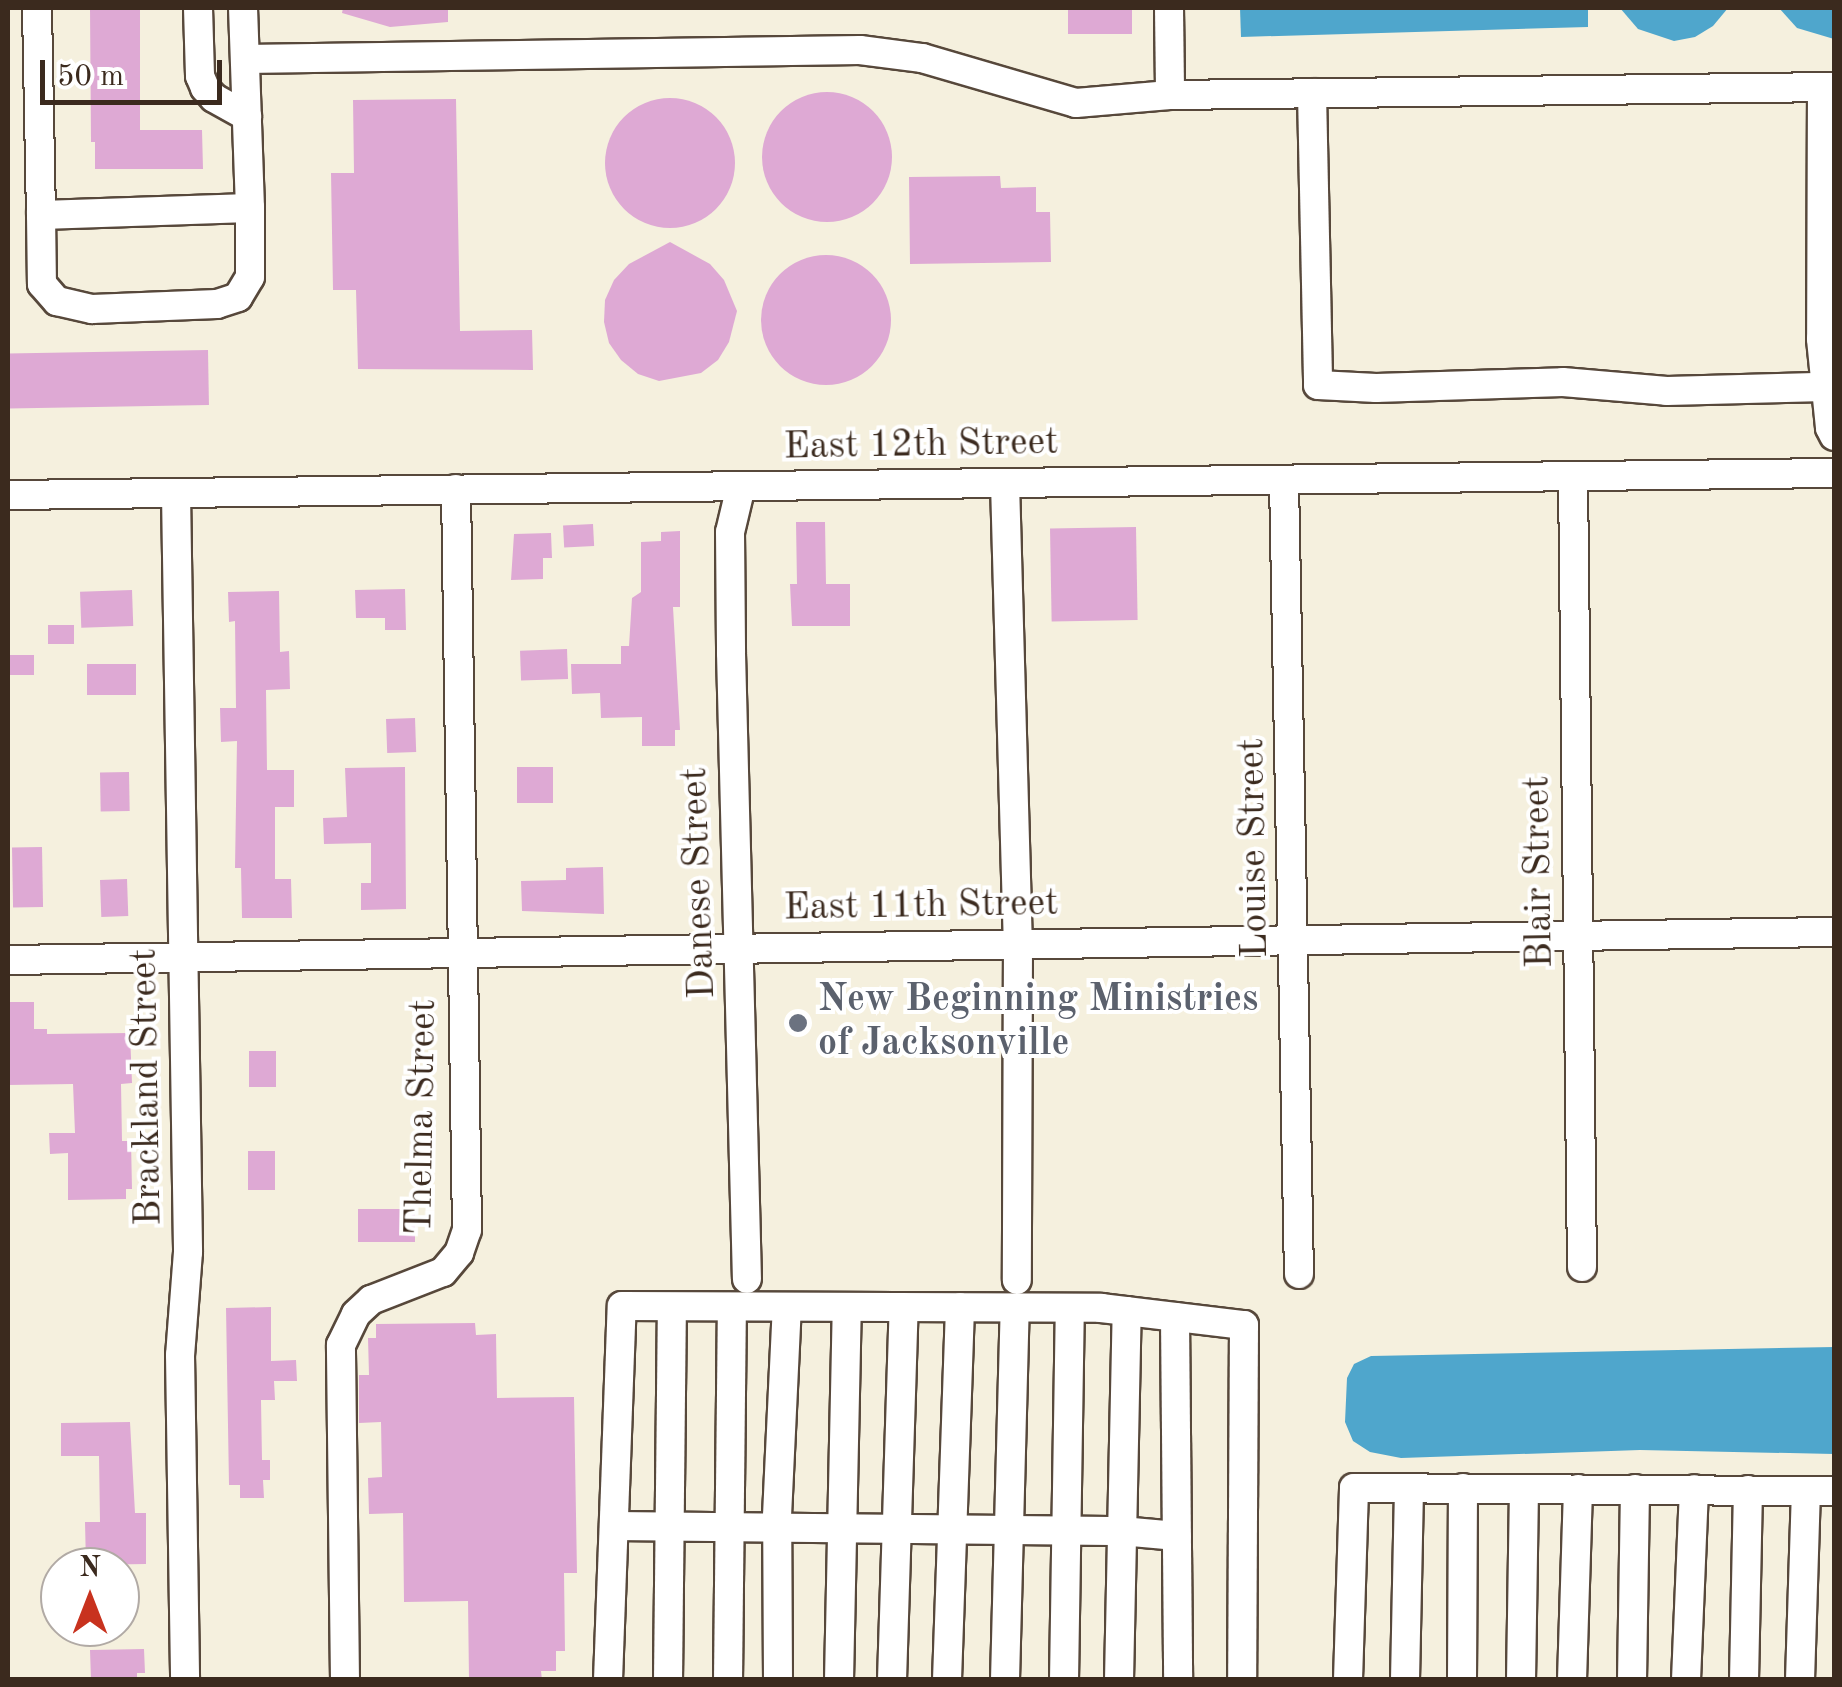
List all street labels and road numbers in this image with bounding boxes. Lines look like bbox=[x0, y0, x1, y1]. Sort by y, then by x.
street label: East 12th Street bbox=[783, 421, 1059, 471]
street label: Louise Street bbox=[1230, 738, 1280, 958]
street label: Danese Street bbox=[673, 766, 727, 1000]
street label: Blair Street bbox=[1516, 775, 1564, 969]
street label: East 11th Street bbox=[783, 882, 1059, 932]
street label: Brackland Street bbox=[123, 948, 173, 1226]
street label: Thelma Street bbox=[398, 999, 448, 1235]

